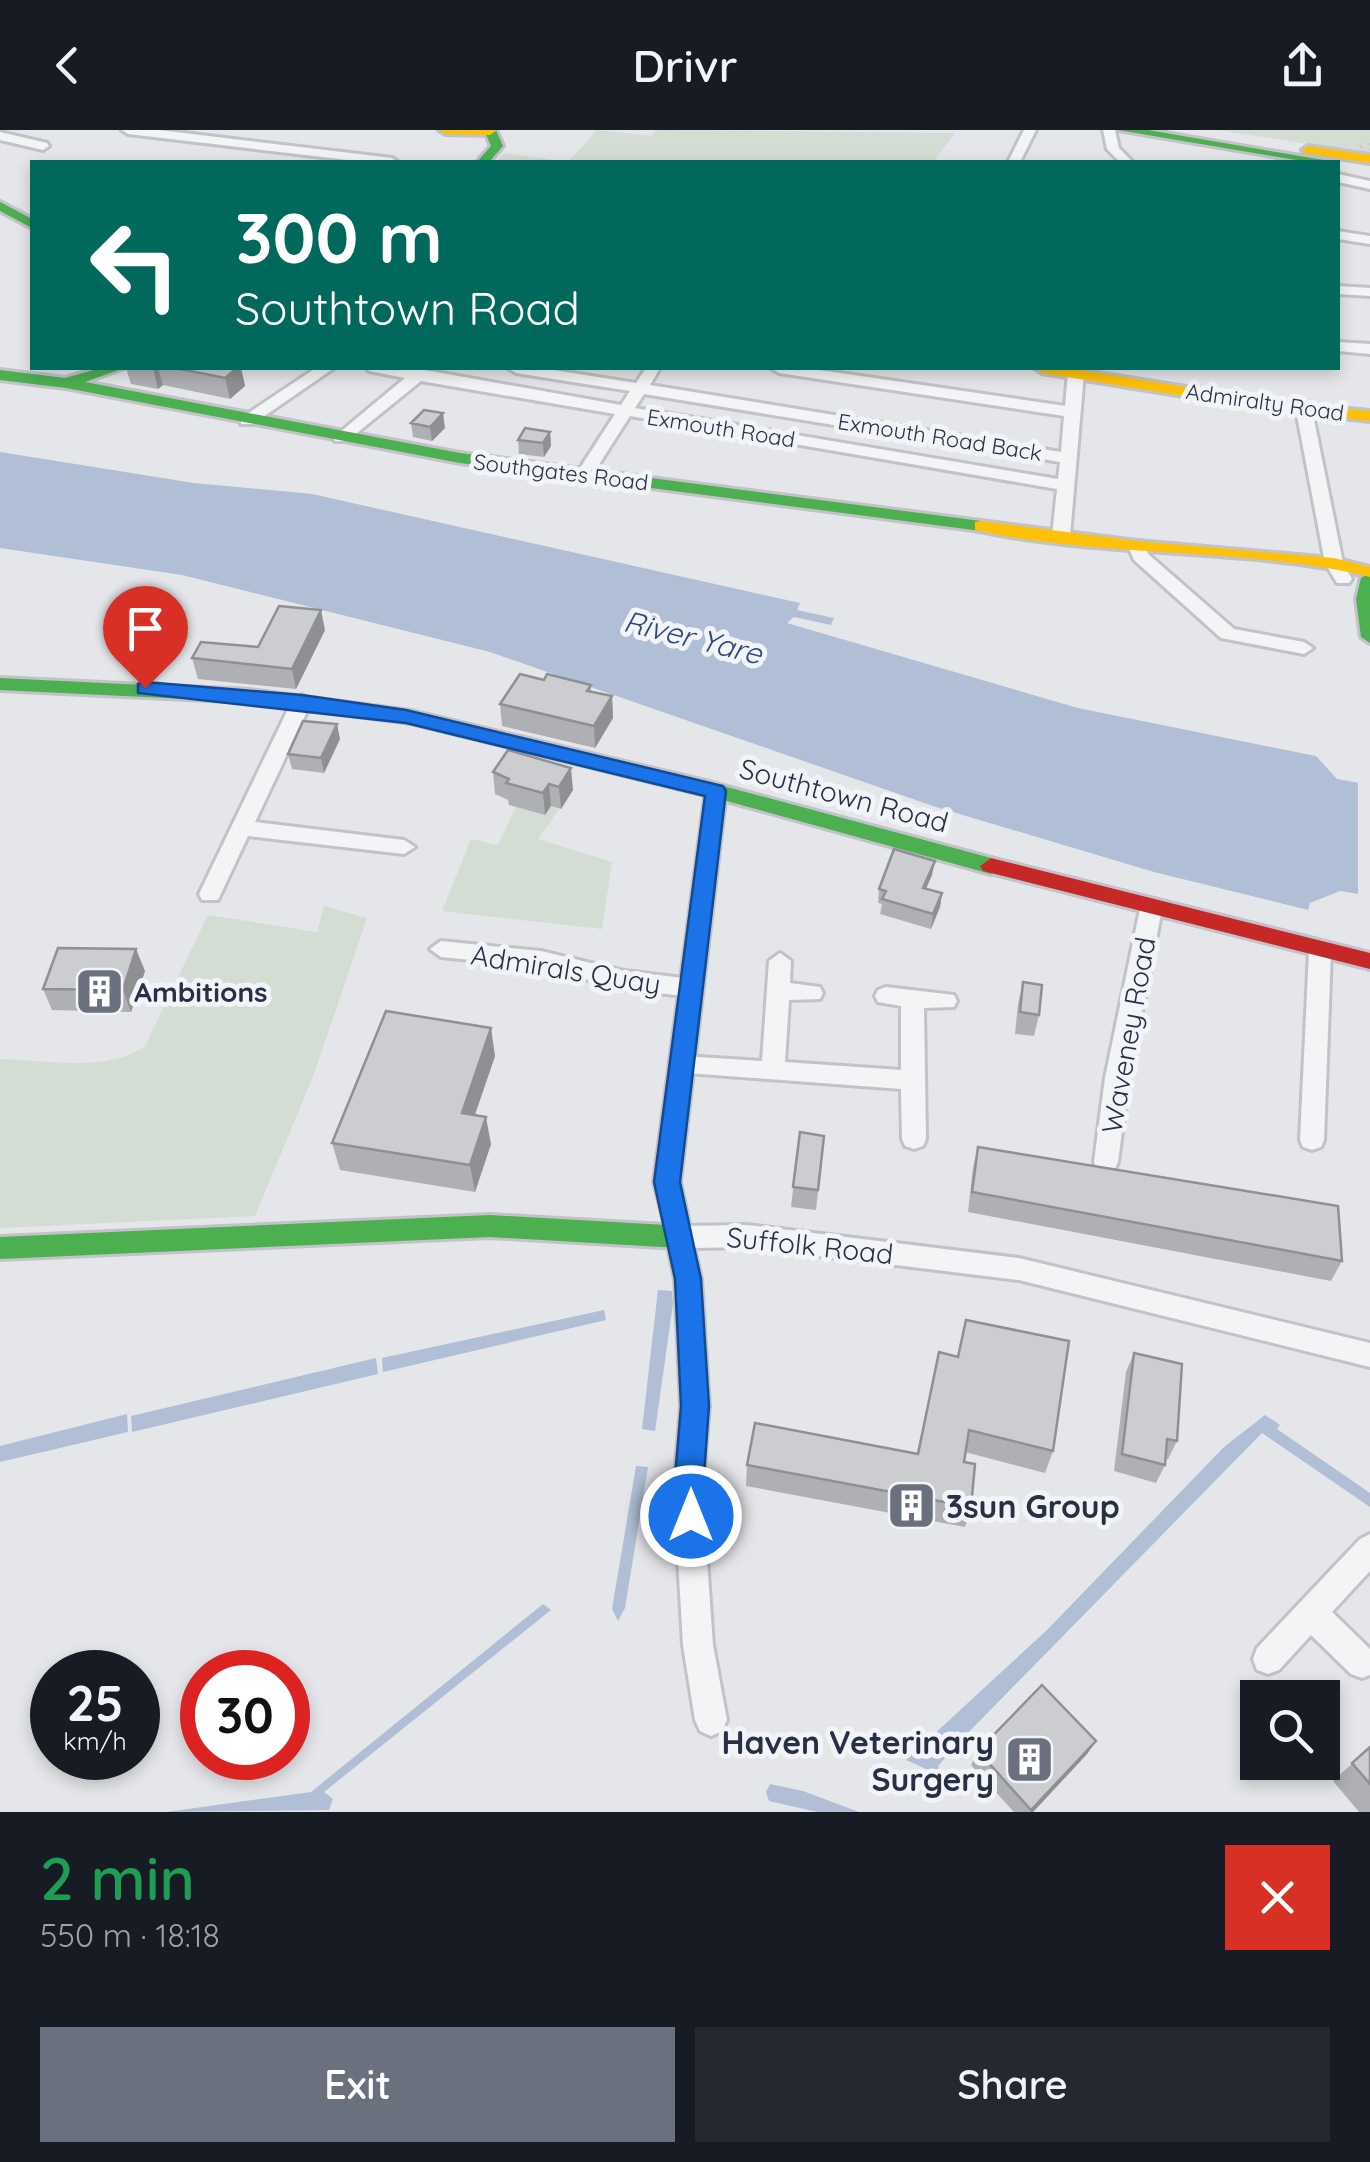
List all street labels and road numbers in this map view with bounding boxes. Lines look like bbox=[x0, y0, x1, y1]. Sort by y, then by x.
street label: Admiralty Road bbox=[1184, 377, 1346, 427]
street label: Exmouth Road bbox=[645, 402, 797, 454]
street label: Exmouth Road Back bbox=[836, 407, 1044, 467]
street label: Southgates Road bbox=[472, 447, 650, 497]
street label: Southtown Road bbox=[736, 750, 952, 840]
street label: Waveney Road bbox=[1094, 934, 1162, 1136]
street label: Admirals Quay bbox=[469, 937, 663, 1001]
street label: Suffolk Road bbox=[725, 1219, 895, 1271]

